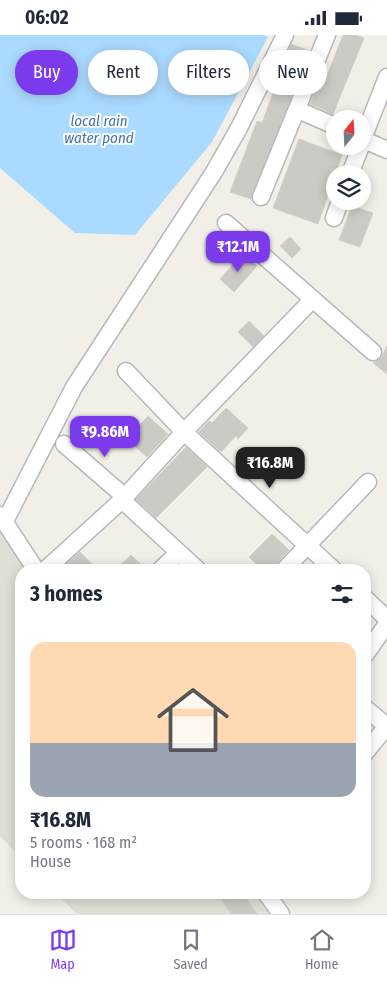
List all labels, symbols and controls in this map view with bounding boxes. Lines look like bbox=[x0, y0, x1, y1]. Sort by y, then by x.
text: 06:02 bbox=[25, 6, 69, 29]
chip: Buy bbox=[15, 50, 78, 95]
chip: Rent bbox=[88, 50, 158, 95]
chip: Filters bbox=[168, 50, 249, 95]
chip: New bbox=[259, 50, 327, 95]
north arrow bbox=[326, 110, 371, 155]
map controls bbox=[326, 110, 371, 210]
water label: local rain water pond bbox=[64, 112, 134, 147]
button: layers bbox=[326, 165, 371, 210]
pin: ₹12.1M bbox=[197, 231, 279, 273]
text: ₹12.1M bbox=[217, 237, 259, 256]
pin: ₹9.86M bbox=[64, 415, 146, 458]
text: ₹9.86M bbox=[81, 422, 129, 441]
pin: ₹16.8M bbox=[229, 447, 311, 489]
text: ₹16.8M bbox=[247, 453, 293, 472]
icon: filters bbox=[328, 580, 356, 608]
text: 3 homes bbox=[30, 581, 102, 607]
icon: home bbox=[148, 675, 238, 765]
text: ₹16.8M bbox=[30, 807, 91, 833]
text: 5 rooms · 168 m² bbox=[30, 833, 137, 852]
text: House bbox=[30, 852, 71, 871]
tab: Map bbox=[49, 926, 77, 973]
tab: Saved bbox=[174, 926, 208, 973]
tab: Home bbox=[305, 926, 338, 973]

